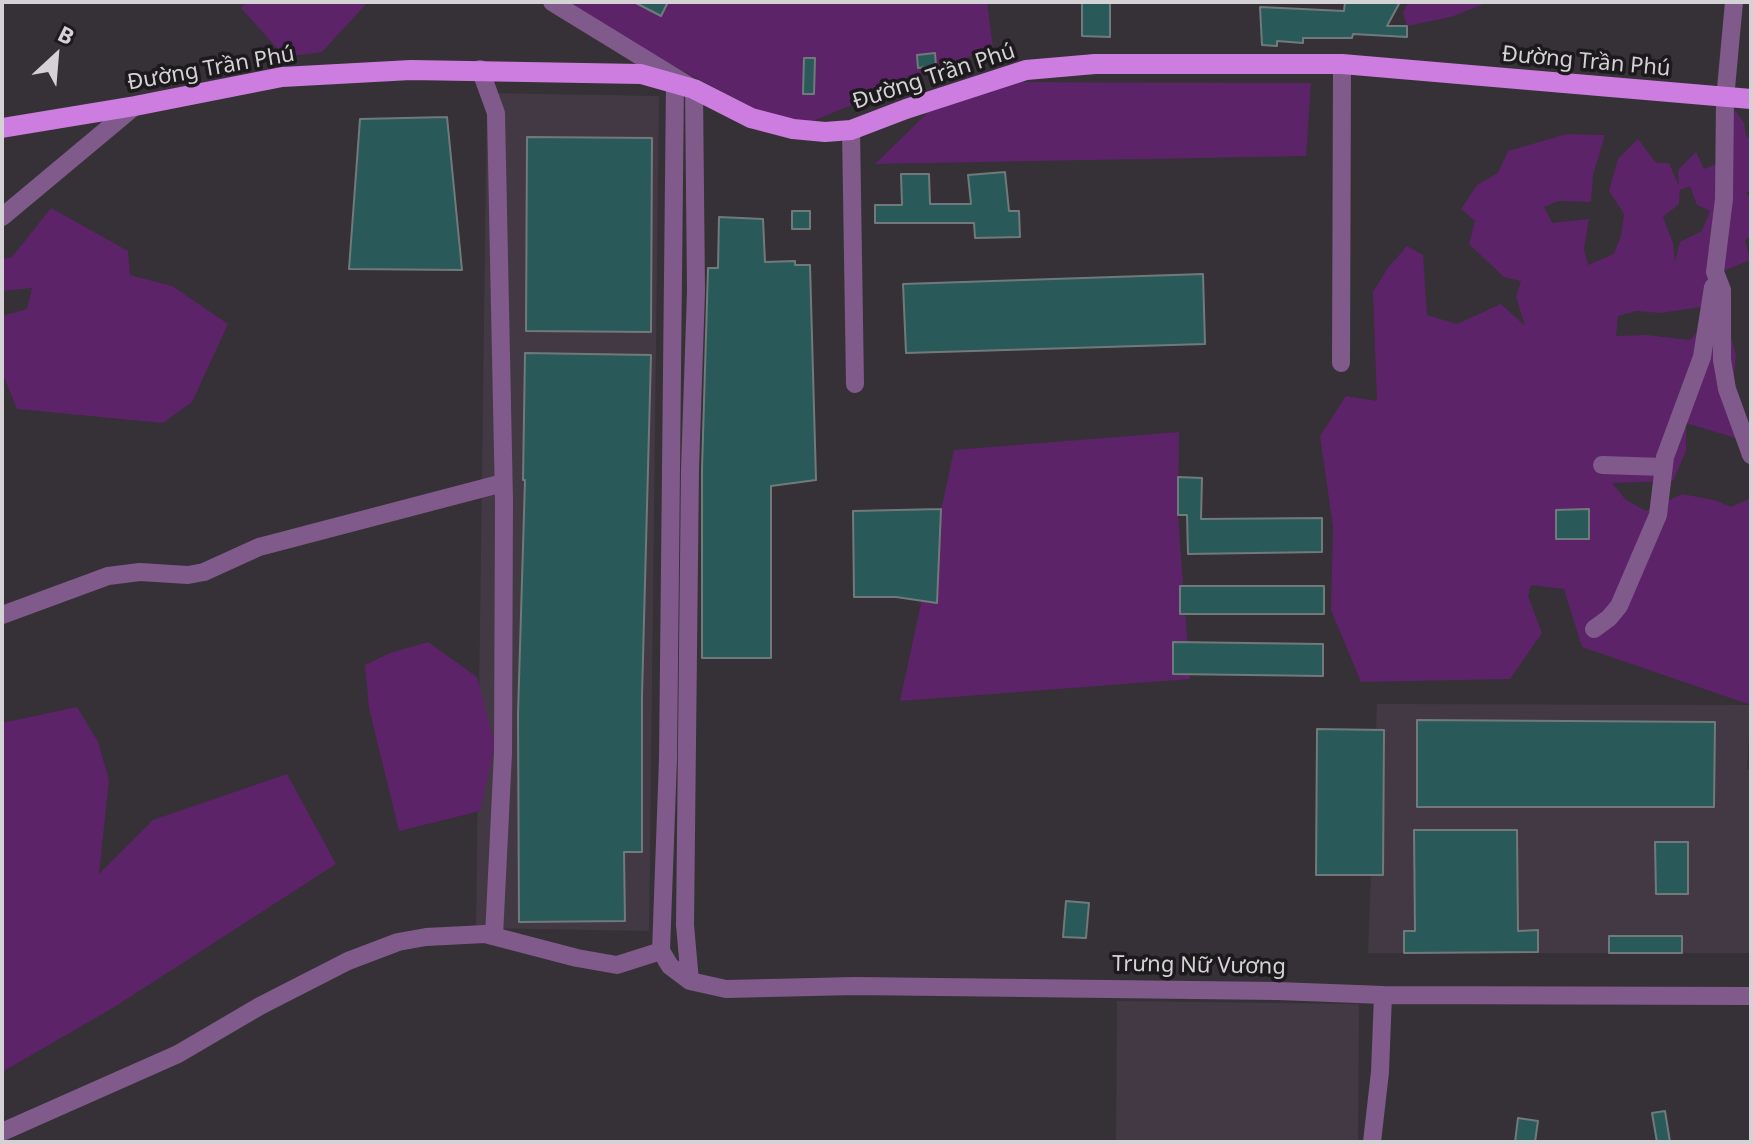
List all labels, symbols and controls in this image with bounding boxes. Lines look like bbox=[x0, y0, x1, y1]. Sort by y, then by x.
north arrow bbox=[16, 16, 96, 96]
text: B bbox=[53, 18, 80, 51]
street label: Đường Trần Phú bbox=[849, 38, 1019, 116]
street label: Đường Trần Phú bbox=[125, 41, 297, 97]
street label: Đường Trần Phú bbox=[1501, 41, 1671, 83]
street label: Trưng Nữ Vương bbox=[1112, 951, 1286, 981]

